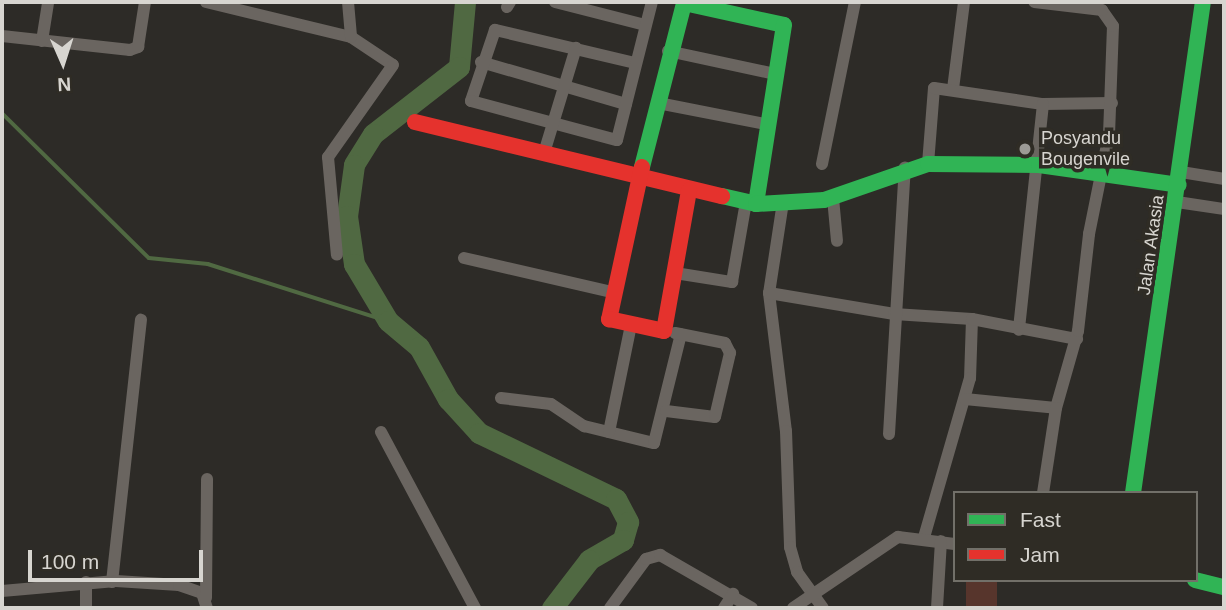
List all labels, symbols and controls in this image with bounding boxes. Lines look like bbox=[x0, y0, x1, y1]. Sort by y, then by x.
north arrow bbox=[28, 28, 98, 98]
text: N bbox=[57, 74, 72, 95]
place label: Posyandu Bougenvile bbox=[1041, 128, 1130, 170]
marker: Posyandu Bougenvile bbox=[1015, 139, 1035, 159]
street label: Jalan Akasia bbox=[1133, 193, 1169, 297]
legend bbox=[953, 491, 1198, 582]
text: Fast bbox=[1020, 508, 1061, 531]
scale bar bbox=[32, 536, 206, 580]
text: Jam bbox=[1020, 543, 1060, 566]
text: 100 m bbox=[41, 550, 99, 573]

